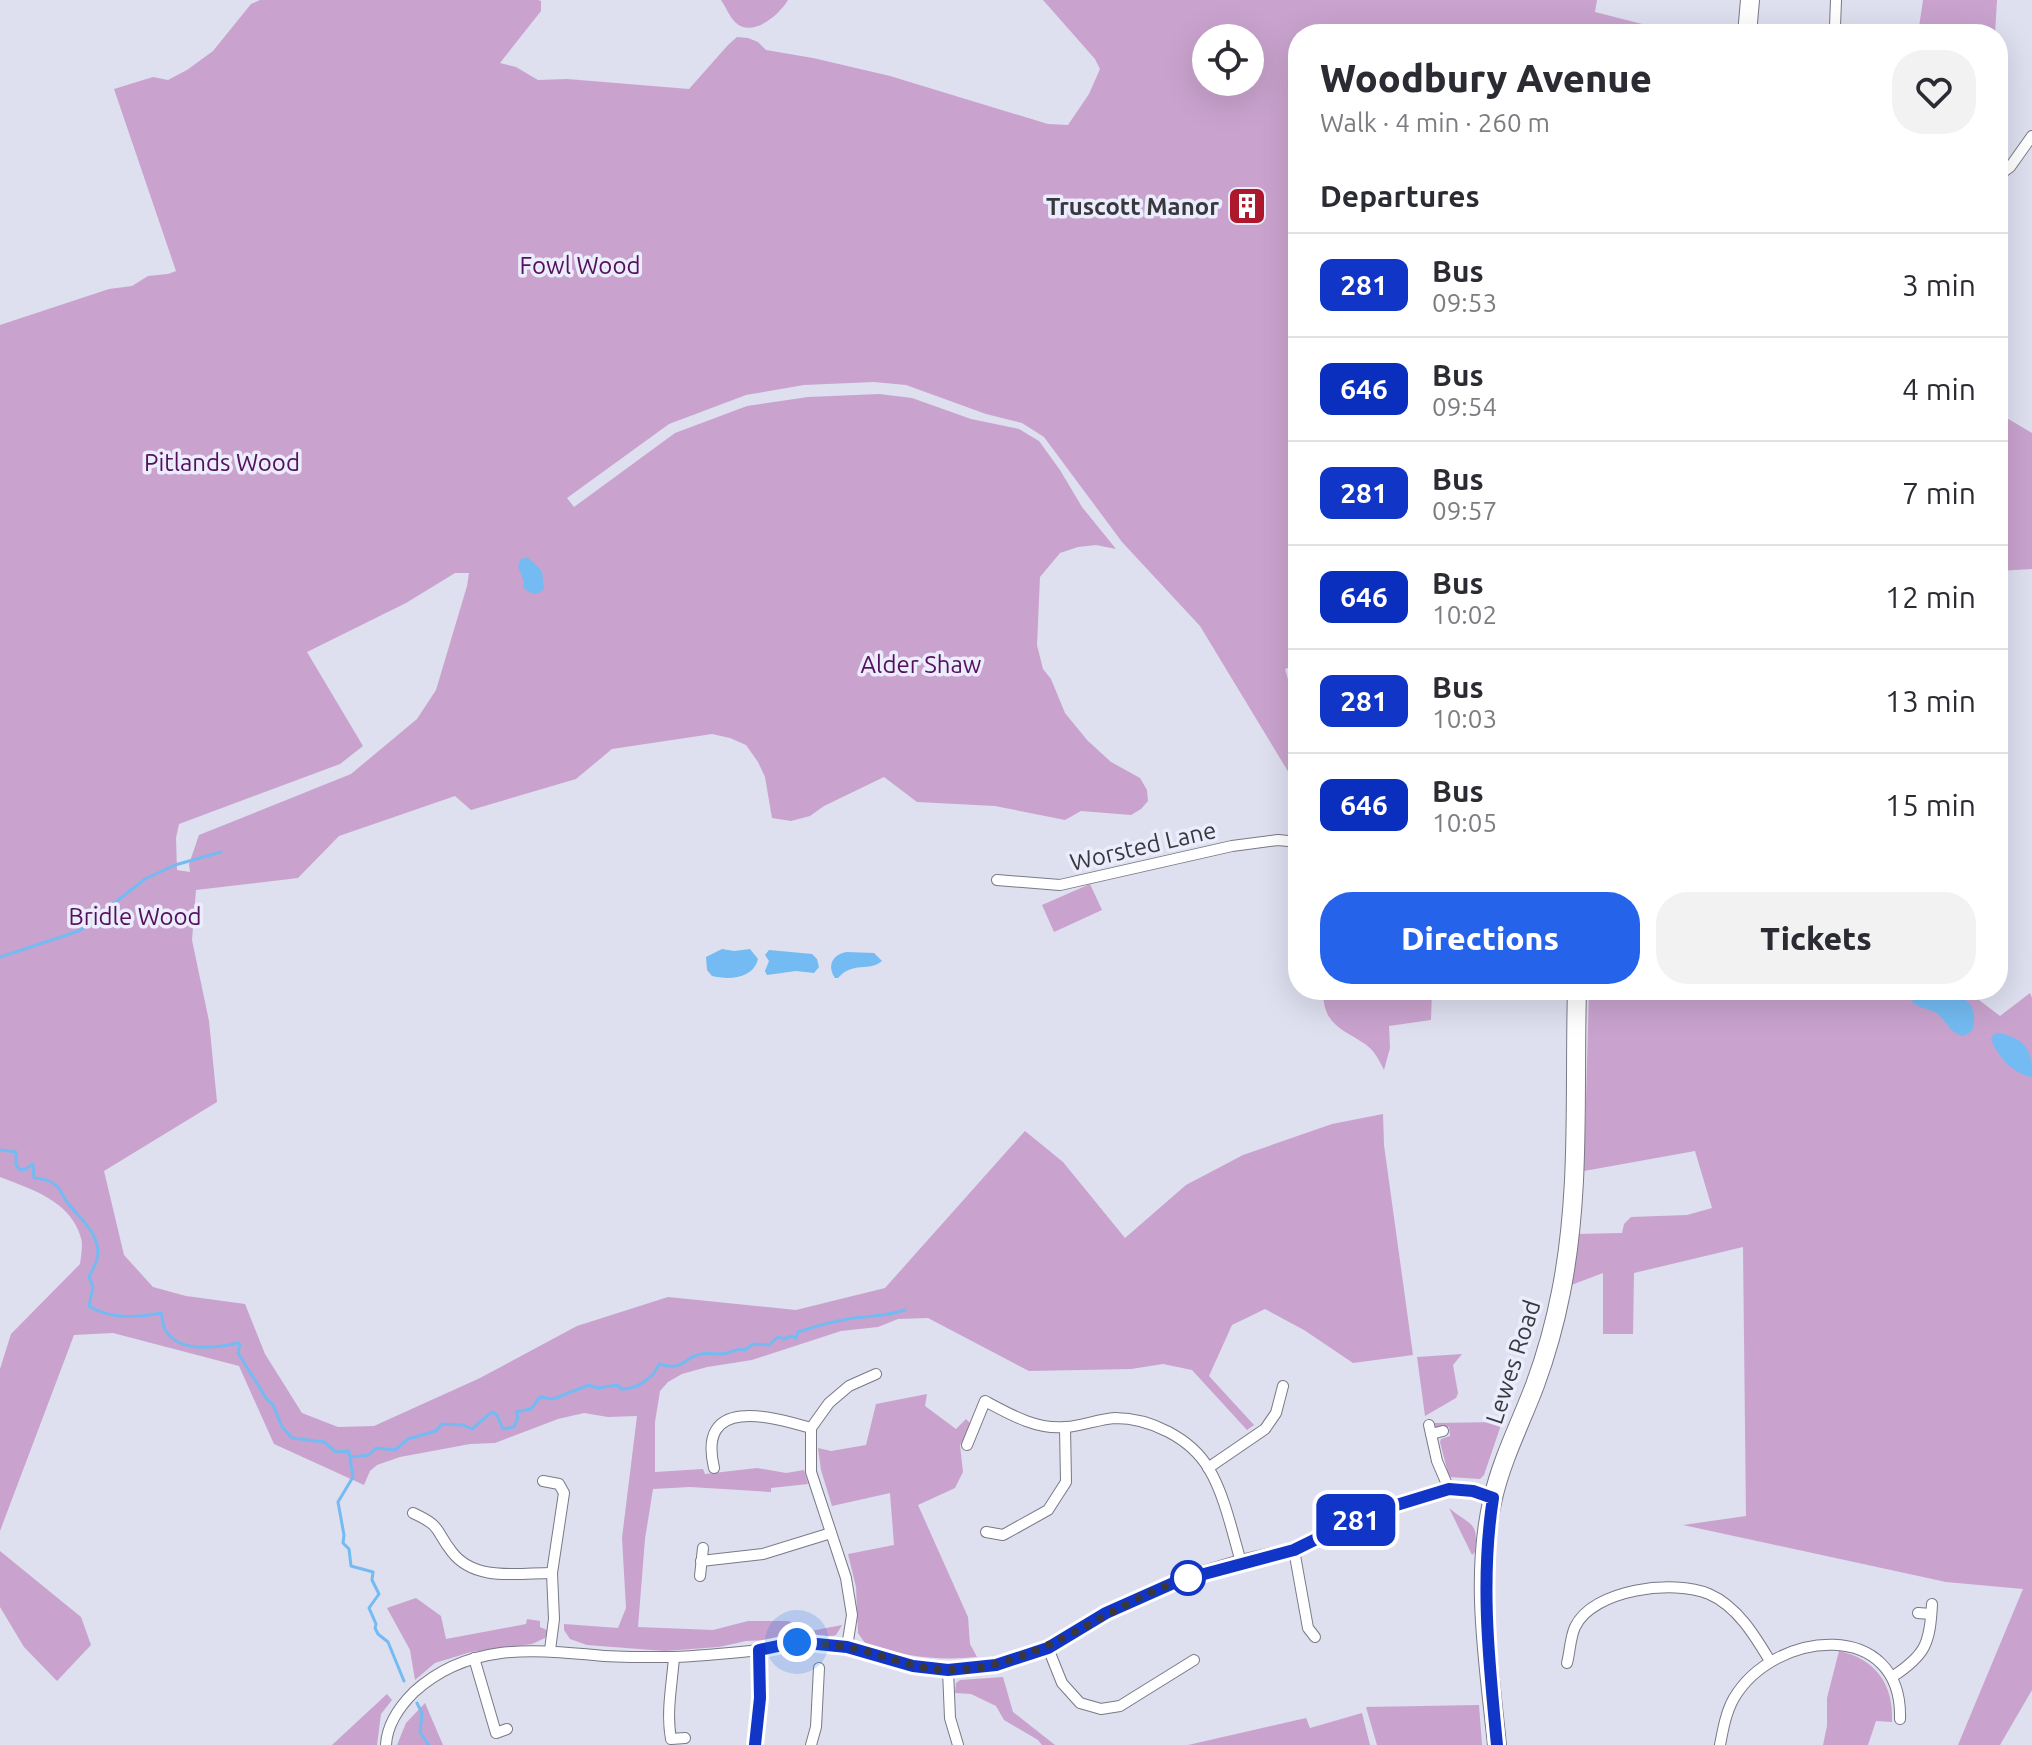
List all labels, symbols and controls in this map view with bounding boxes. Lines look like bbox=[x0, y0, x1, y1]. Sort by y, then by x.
map controls bbox=[1192, 24, 1264, 96]
button: locate bbox=[1192, 24, 1264, 96]
button: heart bbox=[1892, 50, 1976, 134]
text: Woodbury Avenue bbox=[1320, 57, 1652, 99]
text: Walk · 4 min · 260 m bbox=[1320, 108, 1550, 137]
text: Departures bbox=[1320, 179, 1480, 213]
building icon: Truscott Manor bbox=[1226, 185, 1268, 227]
place label: Truscott Manor bbox=[1046, 193, 1219, 220]
park label: Fowl Wood bbox=[520, 252, 640, 279]
text: Bus bbox=[1432, 254, 1484, 288]
text: 3 min bbox=[1902, 268, 1976, 302]
text: 281 bbox=[1340, 269, 1388, 300]
text: 09:53 bbox=[1432, 288, 1497, 317]
text: Bus bbox=[1432, 358, 1484, 392]
text: 4 min bbox=[1902, 372, 1976, 406]
text: 646 bbox=[1340, 373, 1388, 404]
text: 09:54 bbox=[1432, 392, 1497, 421]
park label: Pitlands Wood bbox=[144, 449, 300, 476]
text: Bus bbox=[1432, 462, 1484, 496]
text: 7 min bbox=[1902, 476, 1976, 510]
text: 281 bbox=[1340, 477, 1388, 508]
text: 09:57 bbox=[1432, 496, 1497, 525]
text: Bus bbox=[1432, 566, 1484, 600]
text: 12 min bbox=[1885, 580, 1976, 614]
text: 646 bbox=[1340, 581, 1388, 612]
text: 10:02 bbox=[1432, 600, 1497, 629]
park label: Alder Shaw bbox=[861, 651, 982, 678]
text: Bus bbox=[1432, 670, 1484, 704]
text: 13 min bbox=[1885, 684, 1976, 718]
text: 281 bbox=[1340, 685, 1388, 716]
text: 10:03 bbox=[1432, 704, 1497, 733]
text: Bus bbox=[1432, 774, 1484, 808]
text: 15 min bbox=[1885, 788, 1976, 822]
text: 646 bbox=[1340, 789, 1388, 820]
text: 10:05 bbox=[1432, 808, 1497, 837]
street label: Worsted Lane bbox=[1067, 816, 1219, 876]
button: Directions bbox=[1320, 892, 1640, 984]
button: Tickets bbox=[1656, 892, 1976, 984]
park label: Bridle Wood bbox=[68, 903, 202, 930]
street label: Lewes Road bbox=[1480, 1297, 1546, 1427]
line badge: 281 bbox=[1310, 1494, 1402, 1546]
text: 281 bbox=[1332, 1504, 1380, 1535]
unlabelled marker bbox=[1171, 1561, 1205, 1595]
your location bbox=[777, 1622, 817, 1662]

